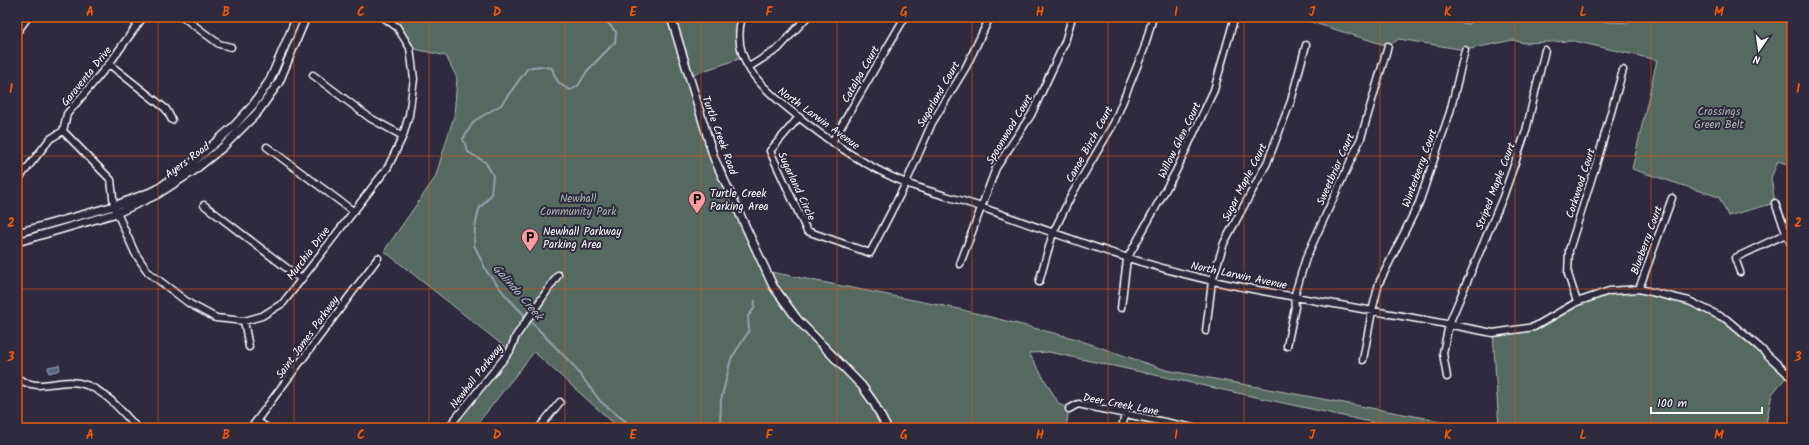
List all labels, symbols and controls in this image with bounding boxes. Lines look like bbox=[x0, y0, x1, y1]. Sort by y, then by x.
text: A bbox=[86, 2, 94, 23]
text: B bbox=[222, 2, 230, 23]
text: C bbox=[357, 2, 365, 23]
text: D bbox=[493, 2, 502, 23]
text: E bbox=[629, 2, 637, 23]
text: F bbox=[765, 2, 773, 23]
text: G bbox=[900, 2, 908, 23]
text: H bbox=[1036, 2, 1045, 23]
text: I bbox=[1174, 2, 1178, 23]
text: J bbox=[1309, 2, 1316, 23]
text: K bbox=[1444, 2, 1452, 23]
text: L bbox=[1579, 2, 1587, 23]
text: M bbox=[1714, 2, 1724, 23]
north arrow bbox=[1739, 30, 1779, 70]
street label: Catalpa Court bbox=[837, 42, 885, 106]
street label: Garaventa Drive bbox=[57, 43, 117, 111]
text: N bbox=[1752, 49, 1762, 68]
street label: Sugarland Court bbox=[913, 58, 965, 131]
text: 1 bbox=[9, 79, 13, 100]
text: 1 bbox=[1796, 79, 1800, 100]
street label: North Larwin Avenue bbox=[773, 83, 863, 155]
street label: Spoonwood Court bbox=[982, 90, 1038, 168]
street label: Turtle Creek Road bbox=[696, 93, 742, 178]
street label: Willow Glen Court bbox=[1154, 99, 1206, 182]
street label: Canoe Birch Court bbox=[1061, 102, 1119, 186]
park label: Crossings Green Belt bbox=[1694, 103, 1744, 134]
street label: Winterberry Court bbox=[1397, 126, 1443, 210]
street label: Sweetbriar Court bbox=[1312, 130, 1360, 208]
street label: Ayers Road bbox=[161, 138, 214, 183]
street label: Striped Maple Court bbox=[1471, 139, 1521, 233]
street label: Sugar Maple Court bbox=[1217, 140, 1273, 225]
street label: Corkwood Court bbox=[1561, 145, 1601, 221]
street label: Sugarland Circle bbox=[772, 149, 820, 224]
place label: Turtle Creek Parking Area bbox=[710, 185, 769, 216]
parking icon: Turtle Creek Parking Area bbox=[687, 189, 707, 214]
park label: Newhall Community Park bbox=[540, 190, 617, 221]
street label: Blueberry Court bbox=[1626, 203, 1668, 277]
text: 2 bbox=[7, 213, 15, 234]
text: 2 bbox=[1794, 213, 1802, 234]
street label: Murchia Drive bbox=[282, 223, 335, 284]
place label: Newhall Parkway Parking Area bbox=[543, 223, 622, 254]
parking icon: Newhall Parkway Parking Area bbox=[520, 227, 540, 252]
street label: North Larwin Avenue bbox=[1189, 257, 1289, 295]
water label: Galindo Creek bbox=[488, 260, 549, 326]
street label: Saint James Parkway bbox=[271, 292, 345, 383]
street label: Newhall Parkway bbox=[446, 340, 509, 413]
text: 3 bbox=[6, 347, 15, 368]
text: 3 bbox=[1793, 347, 1802, 368]
street label: Deer Creek Lane bbox=[1081, 389, 1160, 421]
scale bar bbox=[1651, 389, 1762, 415]
text: 100 m bbox=[1657, 394, 1688, 413]
text: A bbox=[86, 425, 94, 445]
text: B bbox=[222, 425, 230, 445]
text: C bbox=[357, 425, 365, 445]
text: D bbox=[493, 425, 502, 445]
text: E bbox=[629, 425, 637, 445]
text: F bbox=[765, 425, 773, 445]
text: G bbox=[900, 425, 908, 445]
text: H bbox=[1036, 425, 1045, 445]
text: I bbox=[1174, 425, 1178, 445]
text: J bbox=[1309, 425, 1316, 445]
text: K bbox=[1444, 425, 1452, 445]
text: L bbox=[1579, 425, 1587, 445]
text: M bbox=[1714, 425, 1724, 445]

